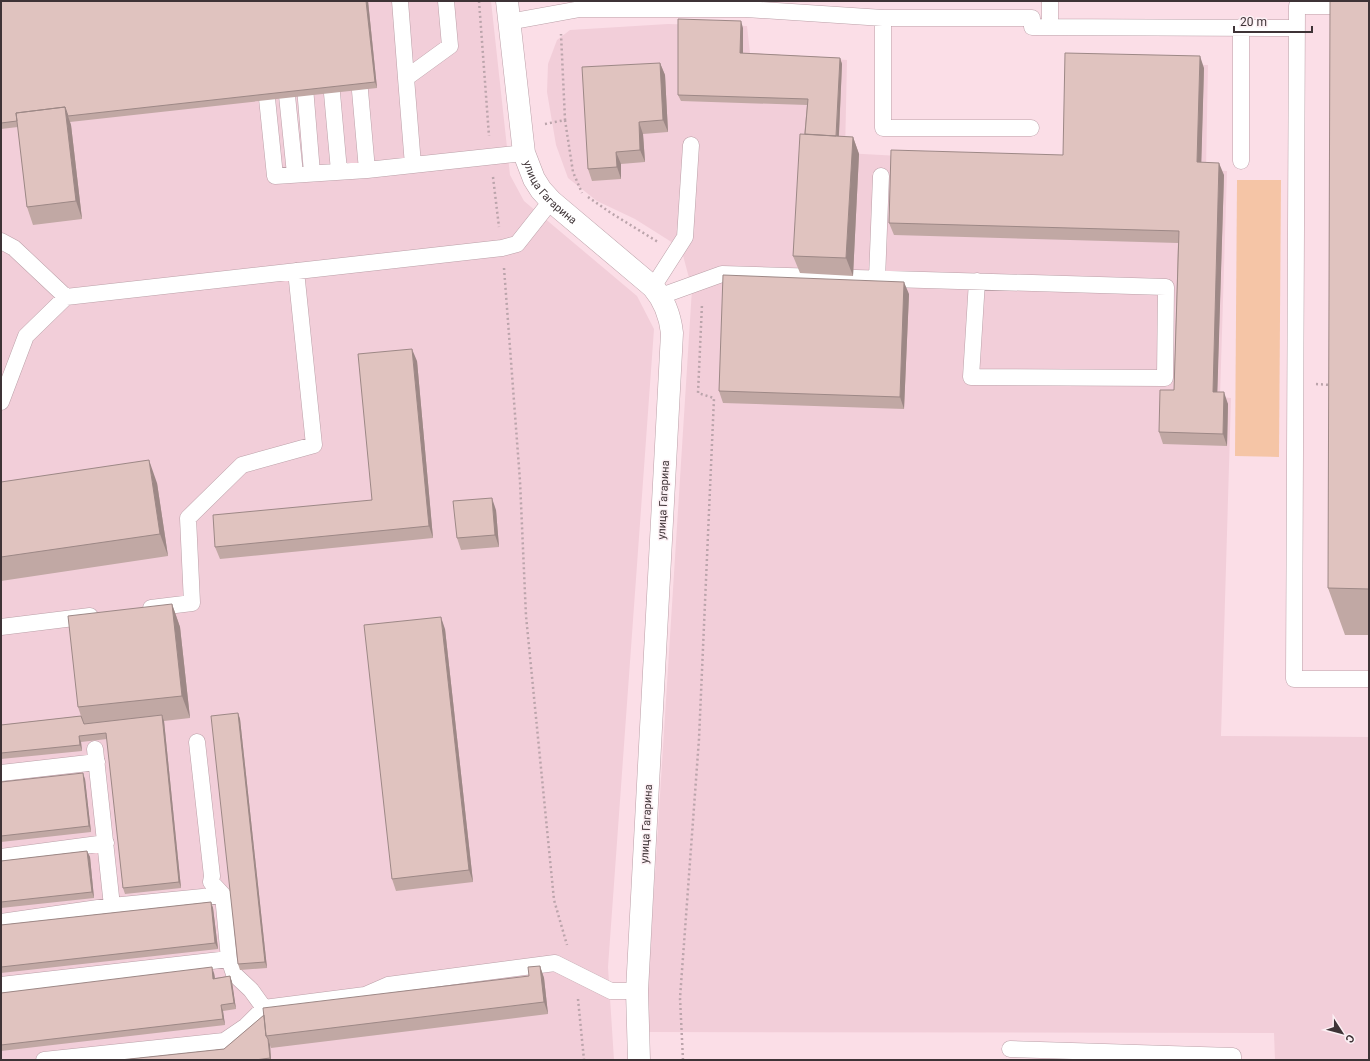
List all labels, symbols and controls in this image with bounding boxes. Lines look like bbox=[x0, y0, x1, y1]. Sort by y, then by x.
scale bar bbox=[1234, 8, 1312, 34]
text: 20 m bbox=[1240, 15, 1267, 29]
street label: улица Гагарина bbox=[520, 159, 579, 227]
street label: улица Гагарина bbox=[655, 460, 672, 540]
street label: улица Гагарина bbox=[638, 784, 655, 864]
north arrow bbox=[1322, 1013, 1362, 1053]
text: С bbox=[1342, 1032, 1357, 1045]

